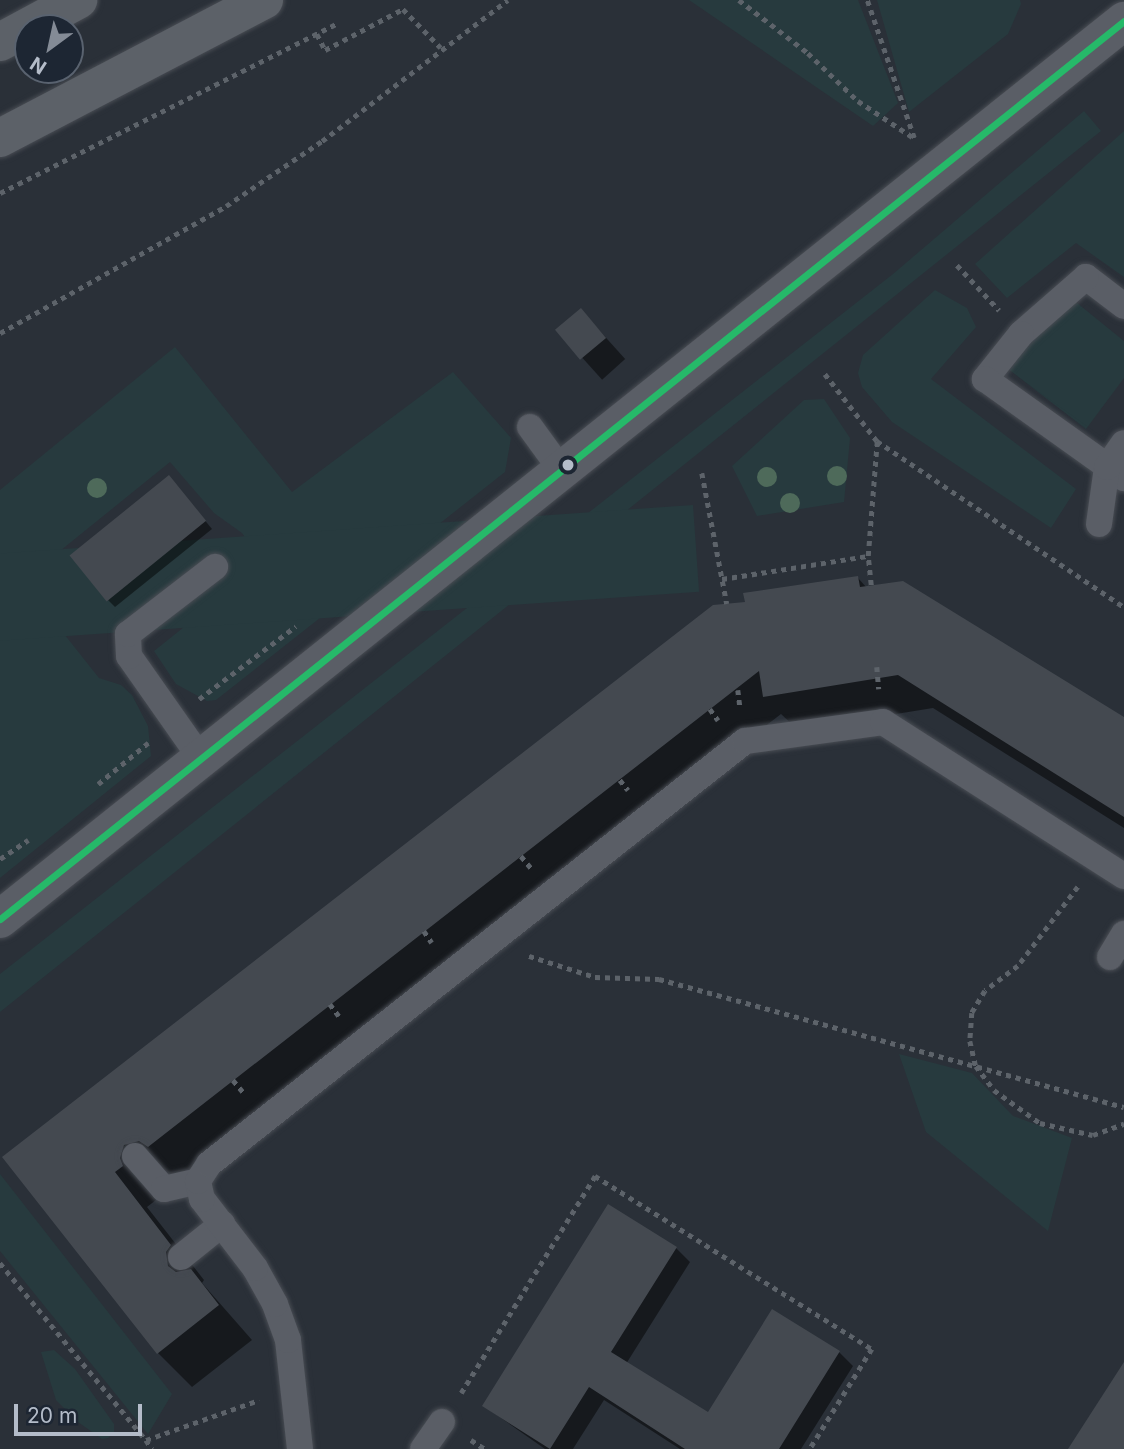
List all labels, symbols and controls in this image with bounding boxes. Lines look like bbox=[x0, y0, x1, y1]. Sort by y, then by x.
north arrow bbox=[14, 14, 84, 84]
text: N bbox=[26, 52, 51, 79]
unlabelled marker bbox=[561, 458, 575, 472]
scale bar bbox=[18, 1390, 145, 1434]
text: 20 m bbox=[27, 1403, 77, 1428]

